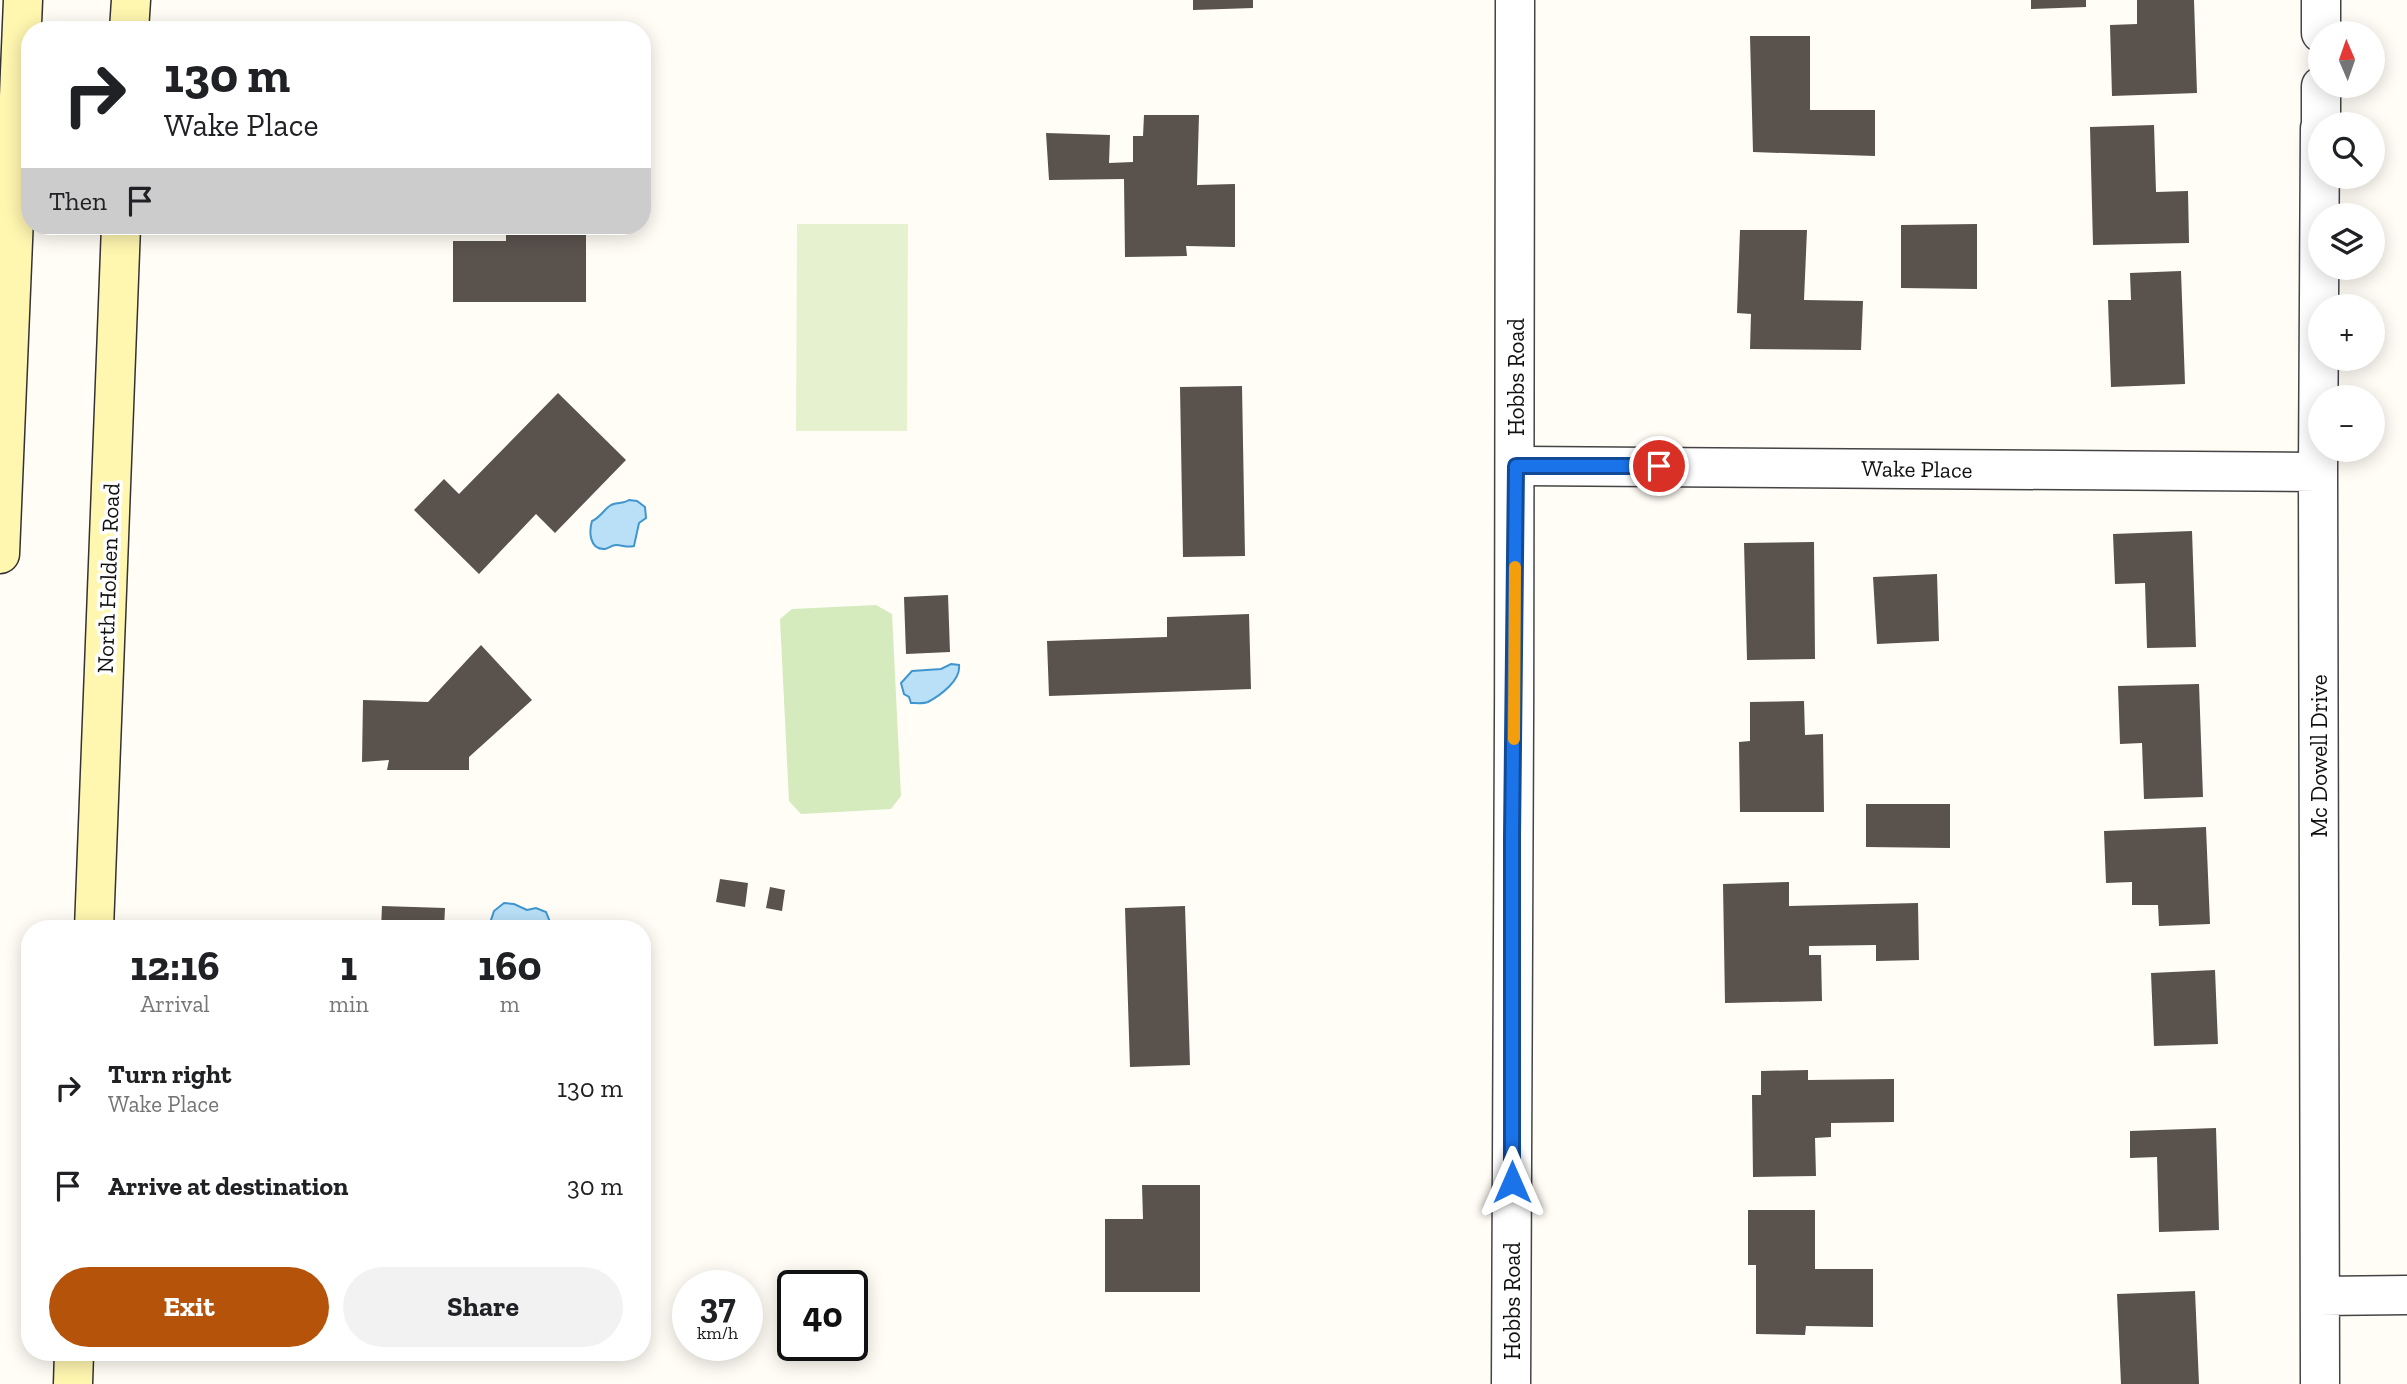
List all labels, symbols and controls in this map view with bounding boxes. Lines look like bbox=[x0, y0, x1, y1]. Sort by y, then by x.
north arrow bbox=[2308, 21, 2385, 98]
map controls bbox=[2308, 21, 2385, 462]
text: 130 m bbox=[164, 46, 290, 105]
icon: right bbox=[49, 49, 140, 140]
text: Wake Place bbox=[164, 106, 319, 144]
button: search bbox=[2308, 112, 2385, 189]
icon: arrive bbox=[121, 182, 159, 220]
text: Then bbox=[49, 185, 107, 217]
button: layers bbox=[2308, 203, 2385, 280]
button: + bbox=[2308, 294, 2385, 371]
street label: Hobbs Road bbox=[1502, 318, 1530, 436]
button: − bbox=[2308, 385, 2385, 462]
pin bbox=[1629, 436, 1689, 496]
icon: arrive bbox=[1640, 447, 1678, 485]
street label: Wake Place bbox=[1861, 454, 1973, 484]
street label: North Holden Road bbox=[91, 482, 125, 674]
street label: Mc Dowell Drive bbox=[2305, 674, 2333, 838]
text: 12:16 bbox=[130, 940, 220, 991]
text: 1 bbox=[340, 940, 357, 991]
text: 160 bbox=[478, 940, 542, 991]
text: Arrival bbox=[140, 990, 210, 1018]
text: min bbox=[329, 990, 369, 1018]
text: m bbox=[500, 990, 520, 1018]
text: Turn right bbox=[108, 1058, 231, 1090]
icon: right bbox=[49, 1069, 87, 1107]
text: 130 m bbox=[557, 1072, 623, 1104]
text: Wake Place bbox=[108, 1090, 219, 1118]
position arrow bbox=[1475, 1145, 1549, 1219]
icon: arrive bbox=[49, 1167, 87, 1205]
text: Arrive at destination bbox=[108, 1170, 348, 1202]
text: 30 m bbox=[567, 1170, 623, 1202]
street label: Hobbs Road bbox=[1498, 1242, 1526, 1360]
button: Exit bbox=[49, 1267, 329, 1347]
button: Share bbox=[343, 1267, 623, 1347]
speed limit sign: 40 bbox=[777, 1270, 868, 1361]
text: 37 bbox=[700, 1285, 735, 1327]
text: km/h bbox=[697, 1322, 738, 1344]

